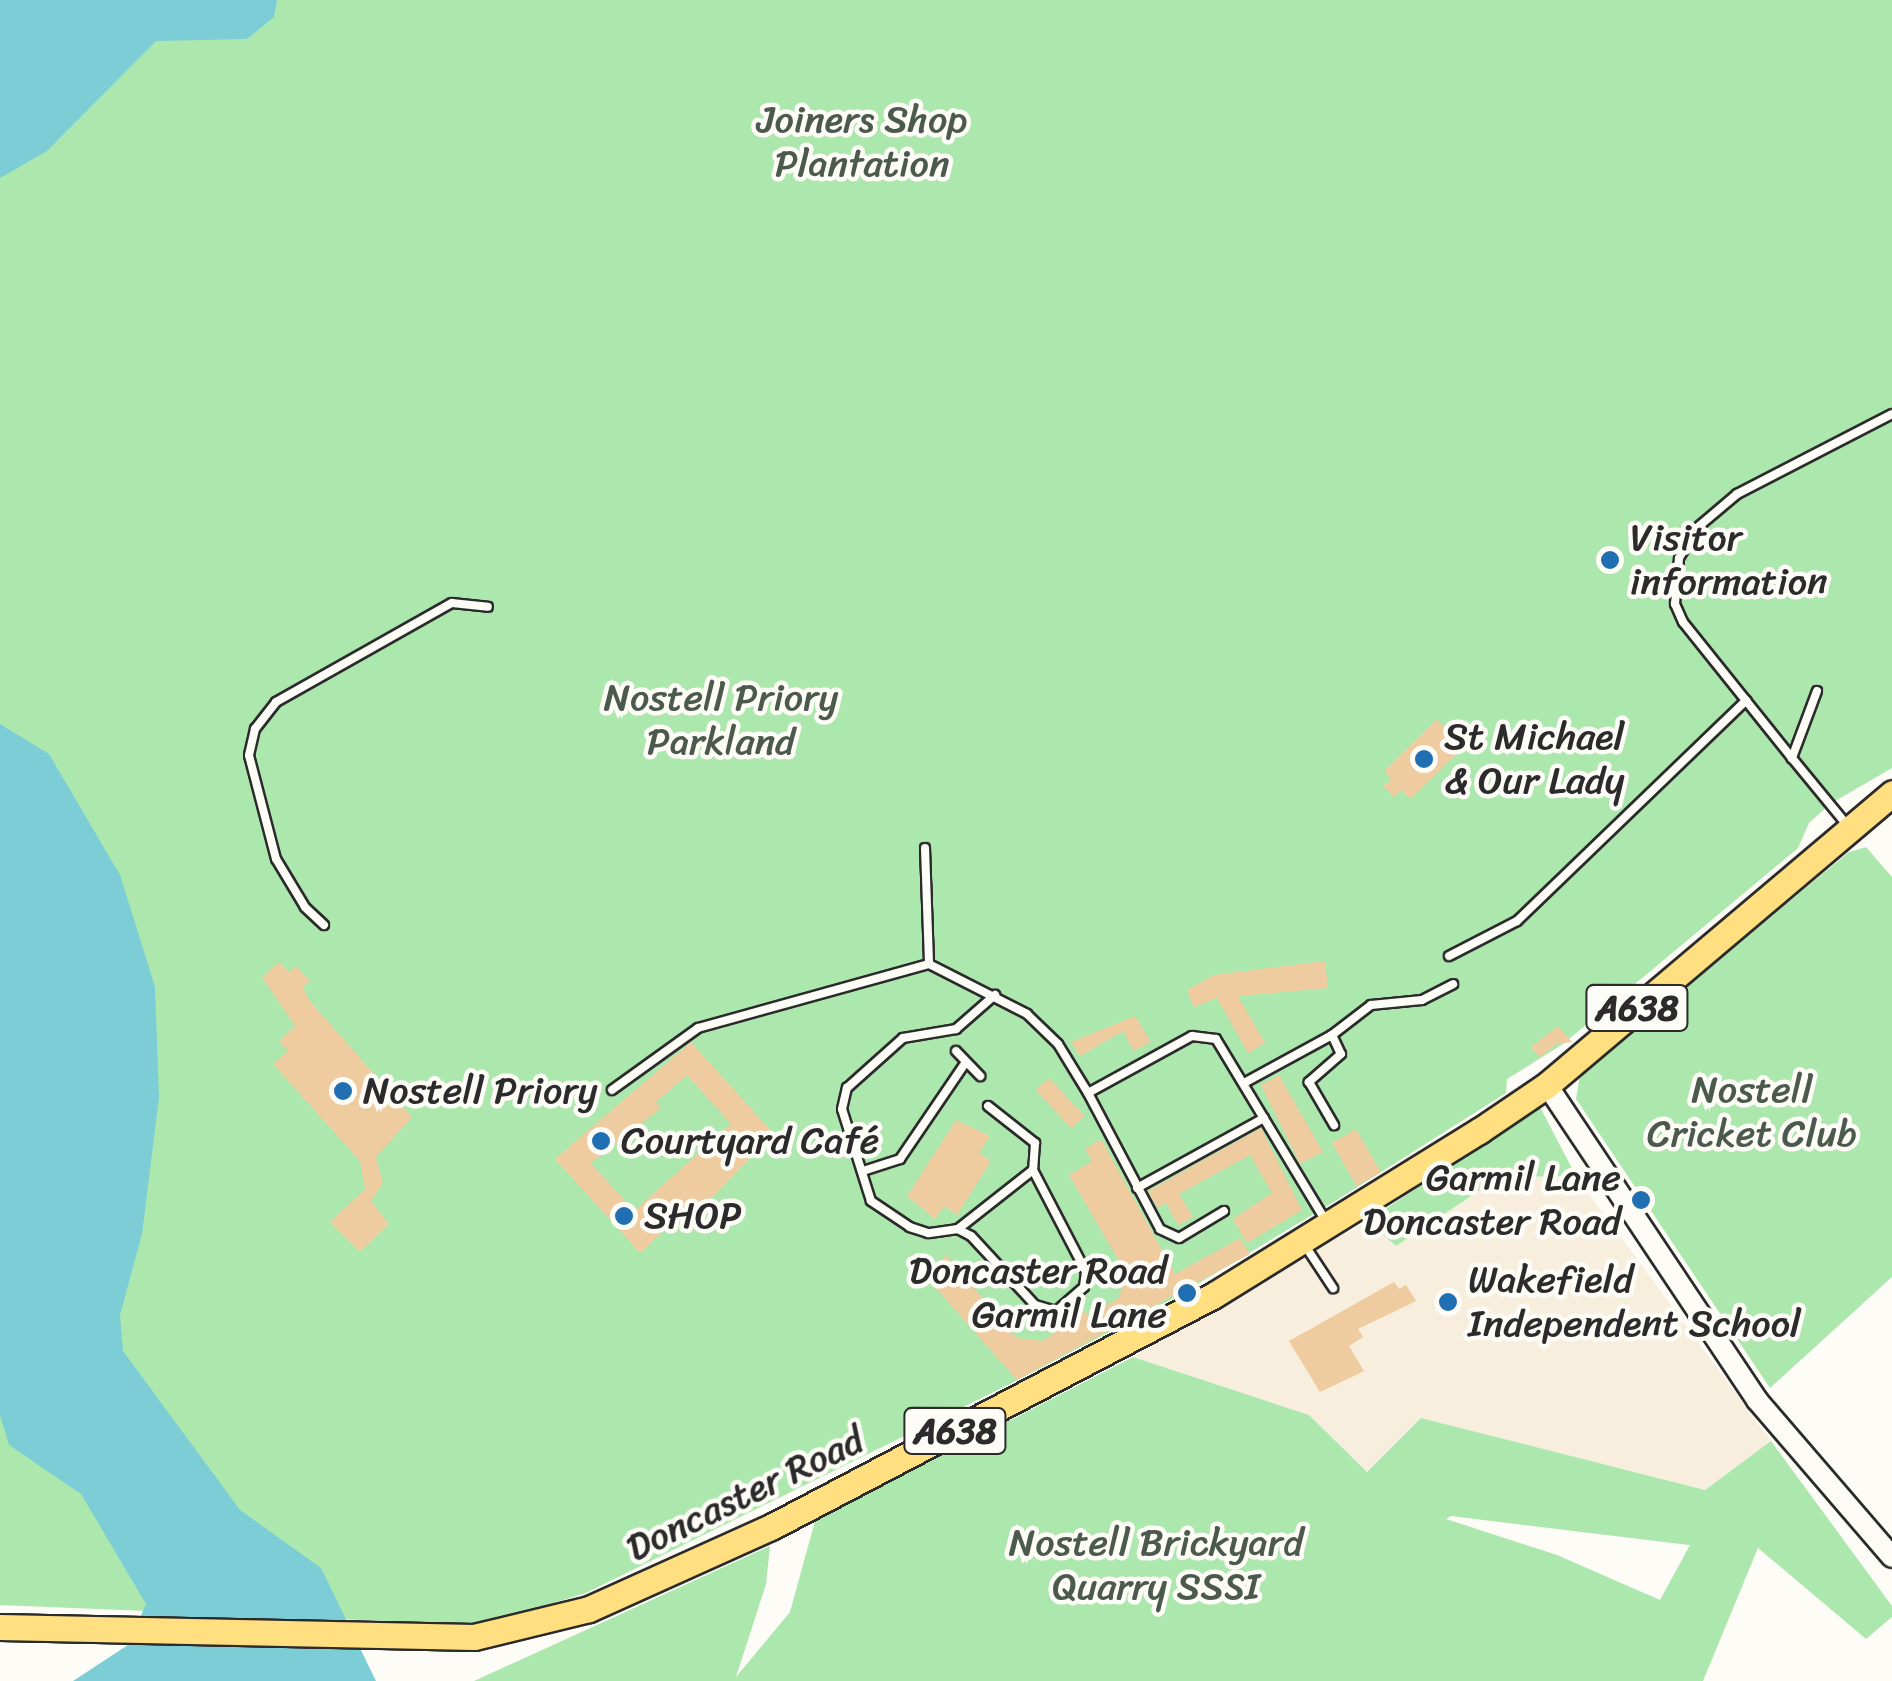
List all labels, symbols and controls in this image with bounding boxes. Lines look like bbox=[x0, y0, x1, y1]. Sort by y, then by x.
park label: Joiners Shop Plantation bbox=[757, 97, 967, 186]
place label: Visitor information bbox=[1630, 515, 1828, 604]
marker: Visitor information bbox=[1599, 549, 1621, 571]
park label: Nostell Priory Parkland bbox=[604, 675, 838, 764]
place label: St Michael & Our Lady bbox=[1444, 714, 1625, 804]
marker: St Michael & Our Lady bbox=[1413, 748, 1435, 770]
road number: A638 bbox=[1584, 978, 1690, 1038]
park label: Nostell Cricket Club bbox=[1647, 1067, 1857, 1156]
place label: Nostell Priory bbox=[363, 1068, 597, 1114]
marker: Nostell Priory bbox=[332, 1080, 354, 1102]
place label: Courtyard Café bbox=[621, 1118, 880, 1164]
marker: Courtyard Café bbox=[590, 1130, 612, 1152]
place label: Garmil Lane Doncaster Road bbox=[1363, 1155, 1621, 1244]
marker: Garmil Lane Doncaster Road bbox=[1630, 1189, 1652, 1211]
place label: SHOP bbox=[644, 1193, 741, 1239]
marker: SHOP bbox=[613, 1205, 635, 1227]
place label: Doncaster Road Garmil Lane bbox=[909, 1248, 1167, 1338]
place label: Wakefield Independent School bbox=[1468, 1257, 1801, 1346]
marker: Doncaster Road Garmil Lane bbox=[1176, 1282, 1198, 1304]
marker: Wakefield Independent School bbox=[1437, 1291, 1459, 1313]
road number: A638 bbox=[902, 1401, 1008, 1461]
street label: Doncaster Road bbox=[619, 1417, 871, 1571]
park label: Nostell Brickyard Quarry SSSI bbox=[1009, 1520, 1303, 1610]

